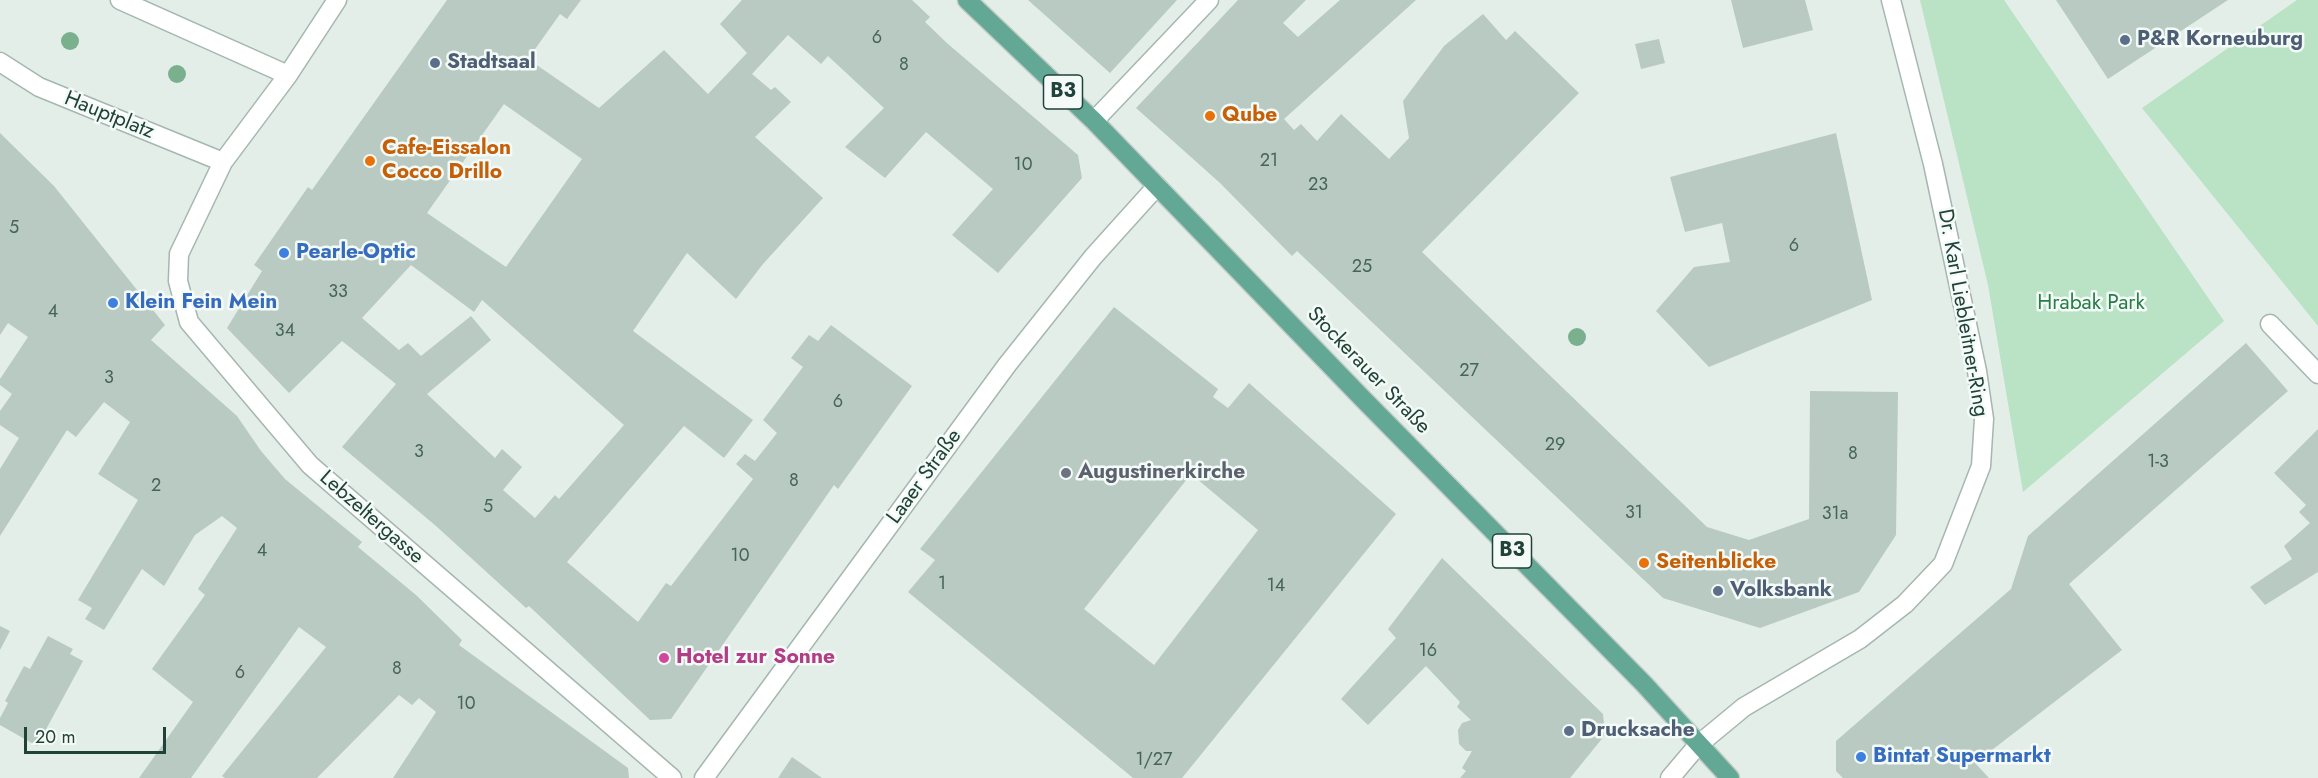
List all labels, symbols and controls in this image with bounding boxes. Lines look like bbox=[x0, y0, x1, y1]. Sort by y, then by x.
place label: P&R Korneuburg bbox=[2137, 27, 2303, 53]
house number: 6 bbox=[872, 28, 882, 50]
marker: P&R Korneuburg bbox=[2118, 33, 2132, 47]
place label: Stadtsaal bbox=[447, 50, 536, 76]
house number: 8 bbox=[899, 55, 909, 77]
marker: Stadtsaal bbox=[428, 56, 442, 70]
road number: B3 bbox=[1044, 75, 1082, 109]
street label: Hauptplatz bbox=[60, 87, 158, 145]
place label: Qube bbox=[1222, 103, 1277, 129]
marker: Qube bbox=[1203, 109, 1217, 123]
place label: Cafe-Eissalon Cocco Drillo bbox=[382, 136, 511, 186]
house number: 21 bbox=[1260, 151, 1278, 173]
marker: Cafe-Eissalon Cocco Drillo bbox=[363, 154, 377, 168]
house number: 10 bbox=[1014, 155, 1032, 177]
house number: 23 bbox=[1308, 175, 1328, 197]
street label: Dr. Karl Liebleitner-Ring bbox=[1931, 207, 1993, 419]
house number: 5 bbox=[9, 218, 19, 240]
house number: 6 bbox=[1789, 236, 1799, 258]
place label: Pearle-Optic bbox=[296, 240, 416, 266]
marker: Pearle-Optic bbox=[277, 246, 291, 260]
house number: 25 bbox=[1352, 257, 1372, 279]
house number: 33 bbox=[328, 282, 348, 304]
place label: Klein Fein Mein bbox=[125, 290, 277, 316]
park label: Hrabak Park bbox=[2037, 291, 2145, 317]
marker: Klein Fein Mein bbox=[106, 296, 120, 310]
house number: 4 bbox=[48, 302, 58, 324]
street label: Stockerauer Straße bbox=[1301, 302, 1435, 440]
house number: 34 bbox=[275, 321, 295, 343]
house number: 27 bbox=[1459, 361, 1479, 383]
house number: 3 bbox=[104, 368, 114, 390]
house number: 6 bbox=[833, 392, 843, 414]
street label: Laaer Straße bbox=[882, 425, 968, 529]
house number: 29 bbox=[1545, 435, 1565, 457]
house number: 3 bbox=[414, 442, 424, 464]
house number: 8 bbox=[1848, 444, 1858, 466]
house number: 1-3 bbox=[2147, 452, 2169, 474]
place label: Augustinerkirche bbox=[1078, 460, 1245, 486]
street label: Lebzeltergasse bbox=[314, 466, 428, 570]
marker: Augustinerkirche bbox=[1059, 466, 1073, 480]
house number: 8 bbox=[789, 471, 799, 493]
house number: 2 bbox=[151, 476, 161, 498]
house number: 5 bbox=[483, 497, 493, 519]
house number: 31 bbox=[1625, 503, 1643, 525]
house number: 31a bbox=[1822, 504, 1848, 526]
road number: B3 bbox=[1492, 534, 1532, 568]
house number: 4 bbox=[257, 541, 267, 563]
house number: 10 bbox=[731, 546, 749, 568]
place label: Seitenblicke bbox=[1656, 550, 1776, 576]
marker: Seitenblicke bbox=[1637, 556, 1651, 570]
house number: 1 bbox=[938, 574, 946, 596]
house number: 14 bbox=[1267, 576, 1285, 598]
place label: Volksbank bbox=[1730, 578, 1832, 604]
marker: Volksbank bbox=[1711, 584, 1725, 598]
house number: 16 bbox=[1419, 641, 1437, 663]
place label: Hotel zur Sonne bbox=[676, 645, 835, 671]
marker: Hotel zur Sonne bbox=[657, 651, 671, 665]
house number: 8 bbox=[392, 659, 402, 681]
house number: 6 bbox=[235, 663, 245, 685]
house number: 10 bbox=[457, 694, 475, 716]
scale bar bbox=[27, 715, 170, 753]
place label: Drucksache bbox=[1581, 718, 1695, 744]
text: 20 m bbox=[35, 724, 75, 750]
marker: Drucksache bbox=[1562, 724, 1576, 738]
place label: Bintat Supermarkt bbox=[1873, 744, 2051, 770]
house number: 1/27 bbox=[1135, 750, 1173, 772]
marker: Bintat Supermarkt bbox=[1854, 750, 1868, 764]

